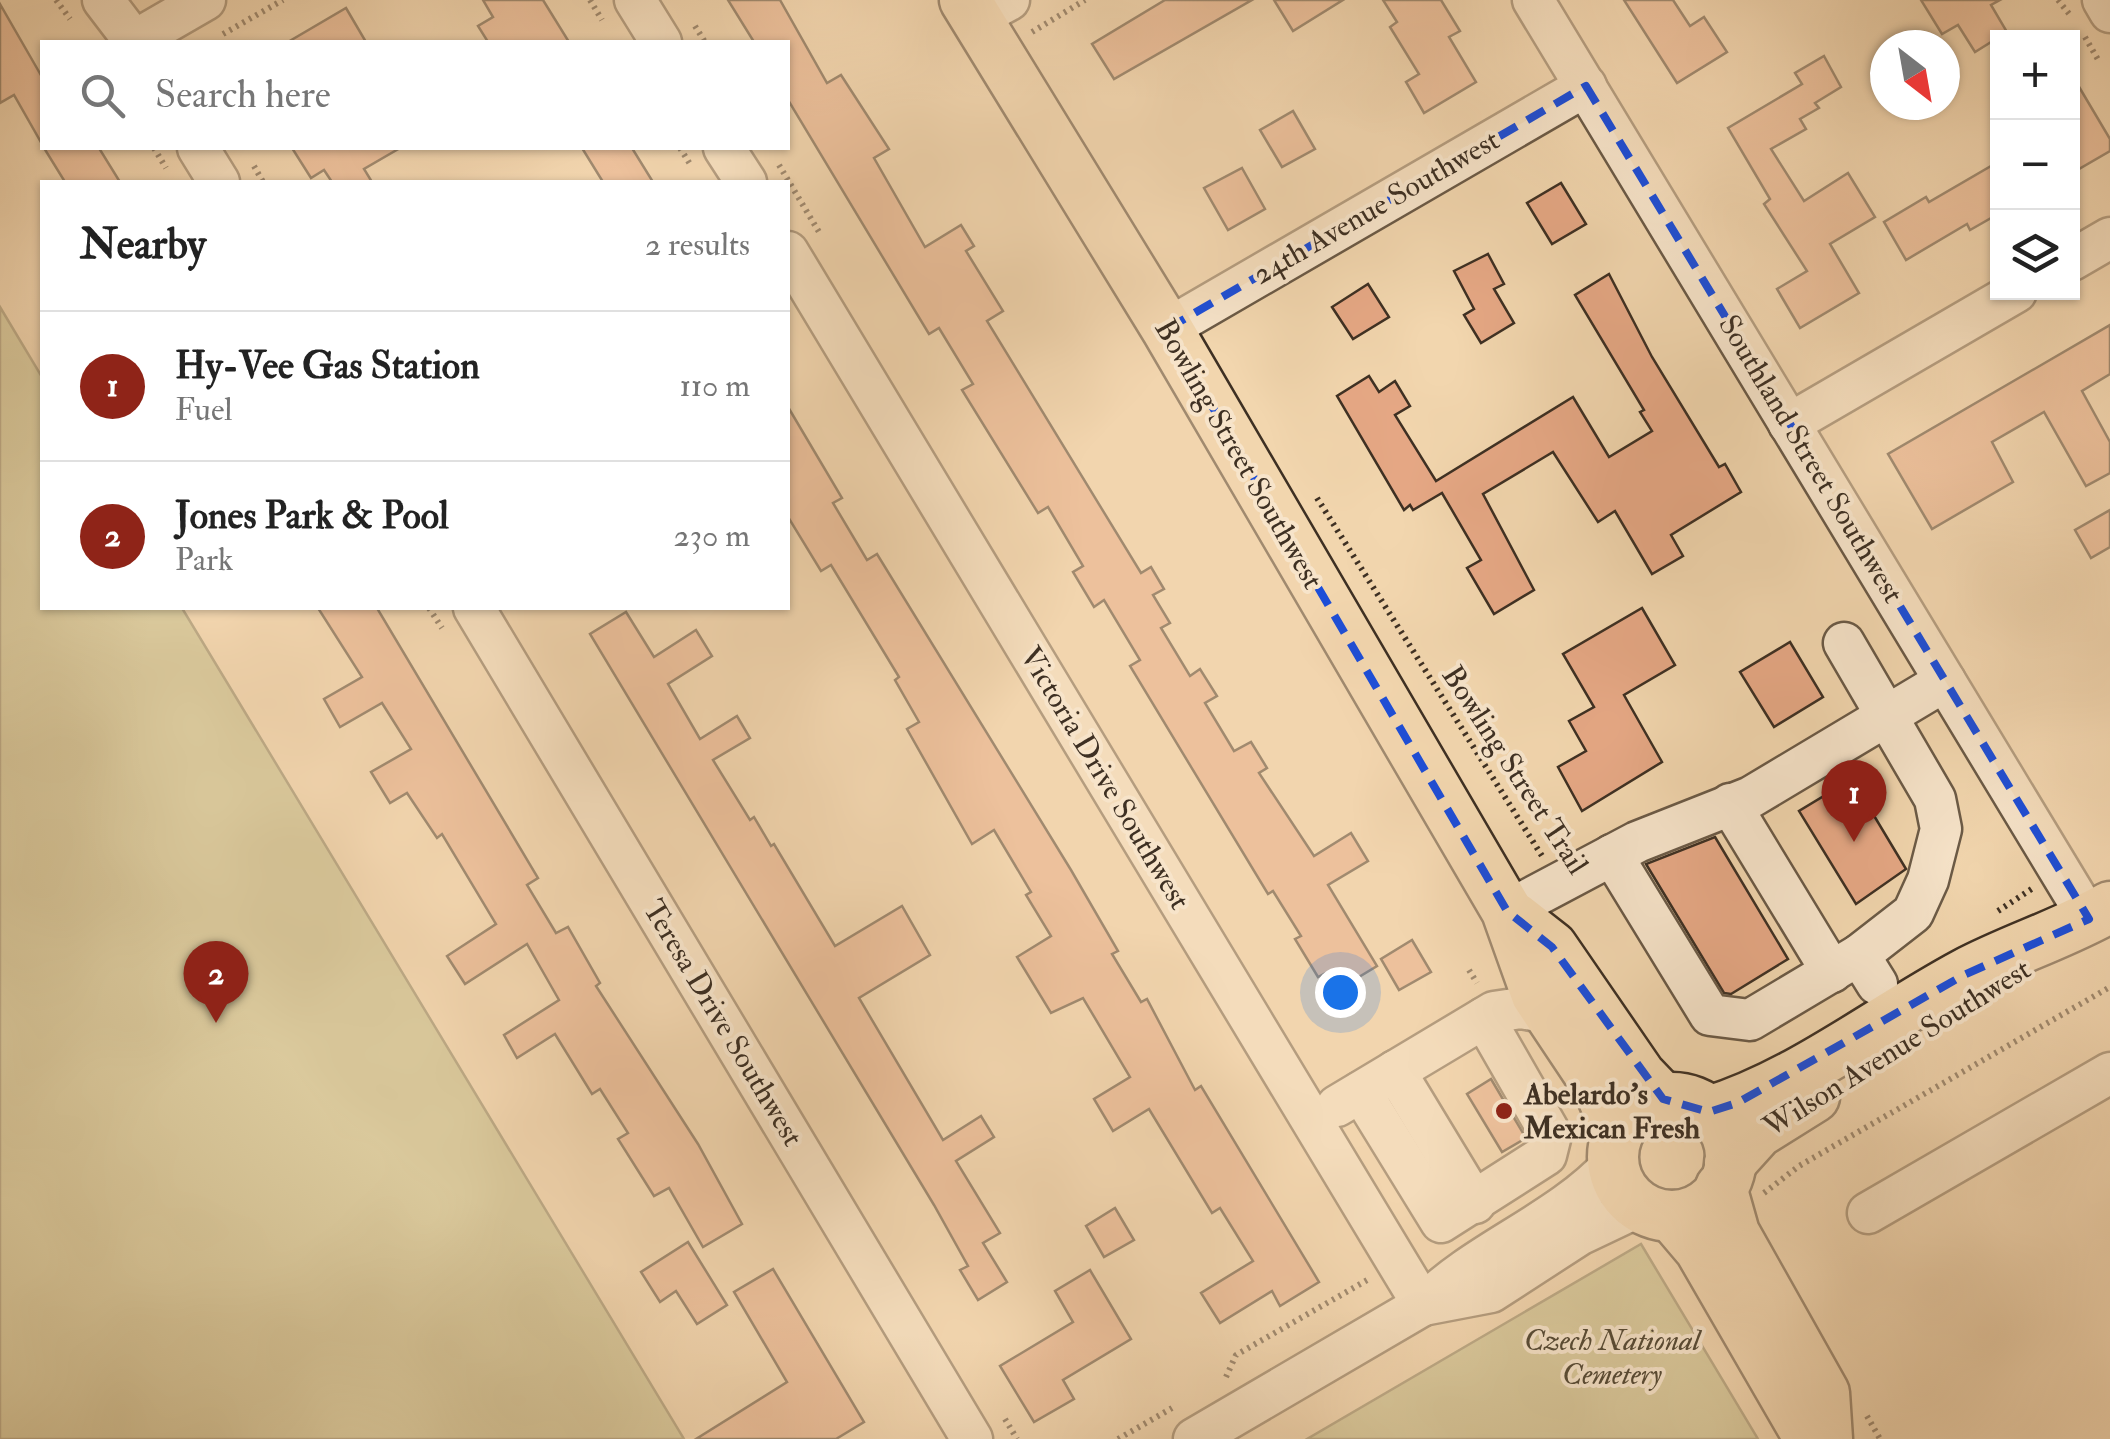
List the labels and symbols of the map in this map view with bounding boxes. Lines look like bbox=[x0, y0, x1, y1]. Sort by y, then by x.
north arrow bbox=[1870, 30, 1960, 120]
street label: 24th Avenue Southwest bbox=[1246, 121, 1506, 293]
street label: Southland Street Southwest bbox=[1710, 308, 1912, 610]
street label: Bowling Street Southwest bbox=[1147, 312, 1332, 596]
street label: Victoria Drive Southwest bbox=[1012, 640, 1198, 917]
street label: Bowling Street Trail bbox=[1434, 659, 1596, 882]
pin: 1 bbox=[1822, 760, 1886, 842]
street label: Teresa Drive Southwest bbox=[635, 893, 811, 1153]
pin: 2 bbox=[184, 940, 248, 1023]
street label: Wilson Avenue Southwest bbox=[1756, 950, 2038, 1146]
your location bbox=[1315, 967, 1366, 1018]
place label: Abelardo's Mexican Fresh bbox=[1522, 1076, 1700, 1147]
marker: Abelardo's Mexican Fresh bbox=[1493, 1100, 1515, 1122]
park label: Czech National Cemetery bbox=[1524, 1322, 1703, 1393]

